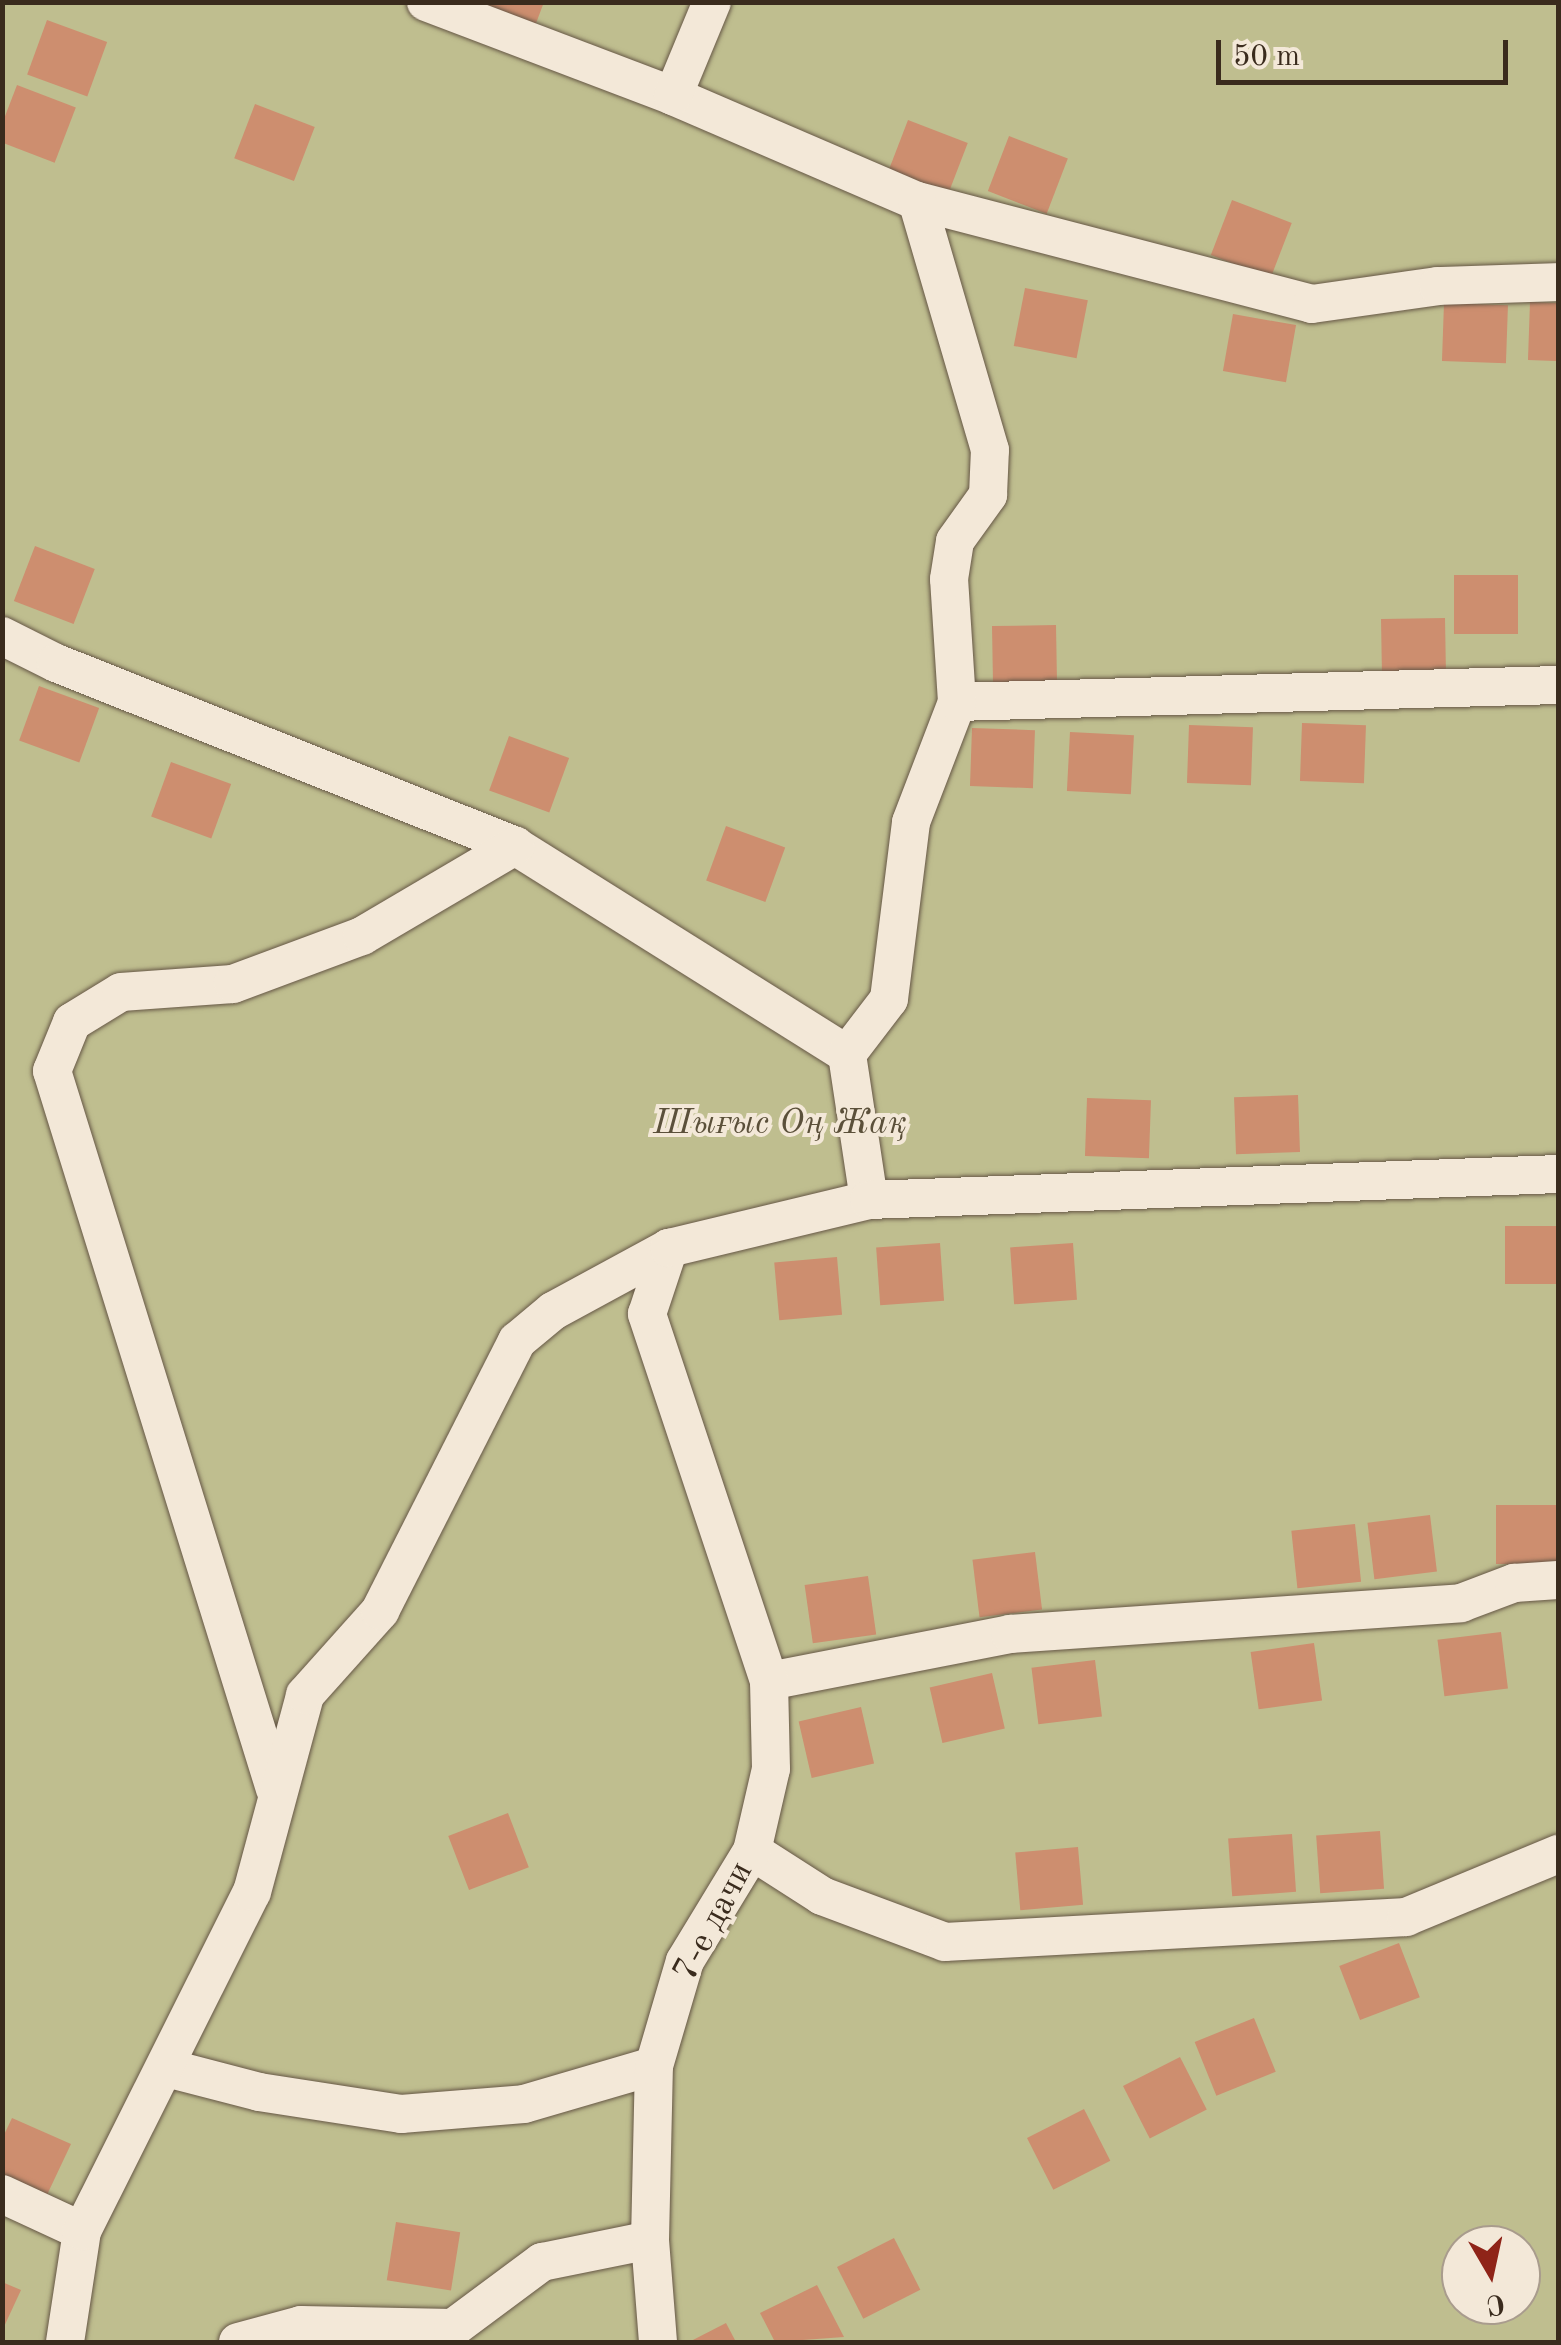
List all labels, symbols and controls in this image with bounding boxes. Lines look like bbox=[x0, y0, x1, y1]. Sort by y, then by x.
scale bar bbox=[1221, 20, 1514, 82]
text: 50 m bbox=[1233, 42, 1300, 72]
park label: Шығыс Оң Жақ bbox=[653, 1103, 907, 1145]
street label: 7-е дачи bbox=[665, 1855, 763, 1989]
north arrow bbox=[1441, 2225, 1541, 2325]
text: С bbox=[1484, 2287, 1507, 2318]

